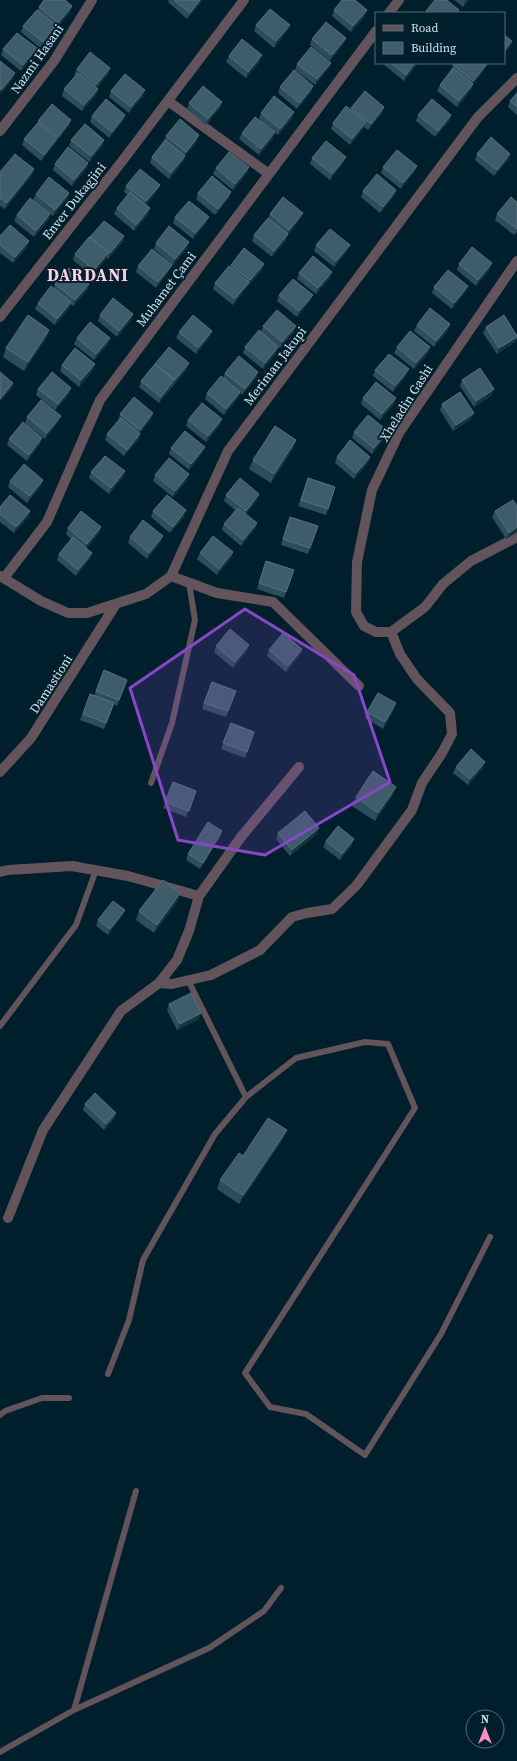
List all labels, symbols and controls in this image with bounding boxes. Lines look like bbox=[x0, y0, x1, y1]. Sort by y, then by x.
legend bbox=[375, 12, 505, 64]
text: Road bbox=[411, 20, 438, 36]
street label: Nazmi Hasani bbox=[7, 21, 67, 97]
text: Building bbox=[411, 40, 456, 56]
street label: Enver Dukagjini bbox=[39, 159, 110, 243]
street label: Muhamet Çami bbox=[132, 248, 200, 330]
district label: DARDANI bbox=[47, 263, 129, 287]
street label: Meriman Jakupi bbox=[240, 323, 310, 409]
street label: Xheladin Gashi bbox=[375, 361, 437, 445]
street label: Damastioni bbox=[26, 651, 76, 717]
north arrow bbox=[465, 1709, 505, 1749]
text: N bbox=[481, 1712, 489, 1727]

